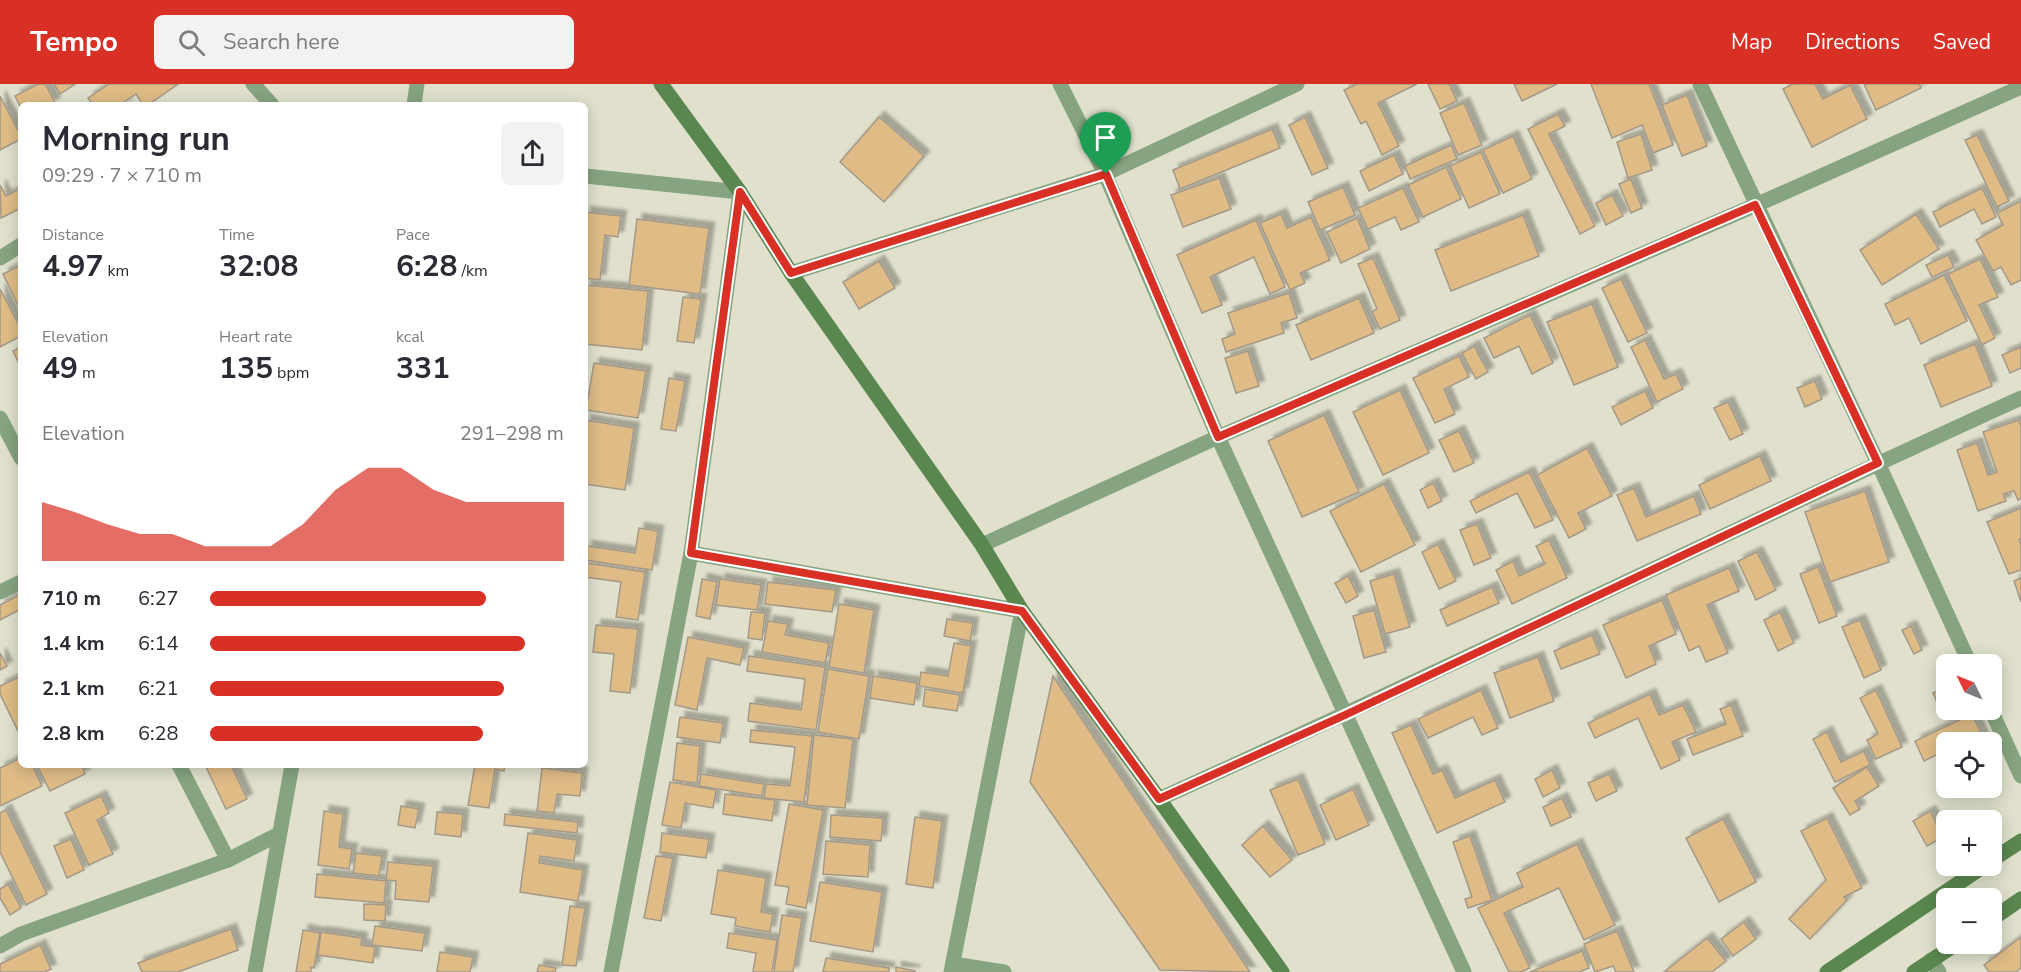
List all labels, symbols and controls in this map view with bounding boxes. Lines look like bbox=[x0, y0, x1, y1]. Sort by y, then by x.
search box bbox=[154, 15, 574, 69]
text: Tempo bbox=[30, 23, 118, 61]
icon: search bbox=[175, 26, 208, 59]
text: Search here bbox=[223, 27, 339, 57]
text: Map bbox=[1731, 28, 1772, 56]
text: Directions bbox=[1805, 28, 1900, 56]
text: Saved bbox=[1933, 28, 1991, 56]
pin bbox=[1080, 112, 1131, 174]
text: Morning run bbox=[42, 117, 230, 162]
icon: arrive bbox=[1089, 121, 1122, 154]
button: share bbox=[501, 122, 564, 185]
text: 09:29 · 7 × 710 m bbox=[42, 162, 202, 189]
text: Distance bbox=[42, 224, 104, 246]
text: Time bbox=[219, 224, 255, 246]
text: Pace bbox=[396, 224, 430, 246]
text: 4.97 bbox=[42, 246, 103, 287]
text: 32:08 bbox=[219, 246, 298, 287]
text: 6:28 bbox=[396, 246, 457, 287]
text: km bbox=[103, 260, 129, 282]
text: /km bbox=[457, 260, 488, 282]
text: Elevation bbox=[42, 326, 108, 348]
text: Heart rate bbox=[219, 326, 292, 348]
text: kcal bbox=[396, 326, 424, 348]
text: 49 bbox=[42, 348, 78, 389]
text: 135 bbox=[219, 348, 273, 389]
text: 331 bbox=[396, 348, 450, 389]
text: m bbox=[78, 362, 96, 384]
text: bpm bbox=[273, 362, 309, 384]
text: Elevation bbox=[42, 420, 125, 447]
text: 291–298 m bbox=[460, 420, 564, 447]
text: 710 m bbox=[42, 585, 101, 612]
text: 6:27 bbox=[138, 585, 179, 612]
text: 1.4 km bbox=[42, 630, 105, 657]
text: 6:14 bbox=[138, 630, 179, 657]
north arrow bbox=[1936, 654, 2002, 720]
map controls bbox=[1936, 654, 2002, 954]
text: 2.1 km bbox=[42, 675, 105, 702]
text: 6:21 bbox=[138, 675, 179, 702]
text: 2.8 km bbox=[42, 720, 105, 747]
text: 6:28 bbox=[138, 720, 179, 747]
button: locate bbox=[1936, 732, 2002, 798]
button: + bbox=[1936, 810, 2002, 876]
button: − bbox=[1936, 888, 2002, 954]

